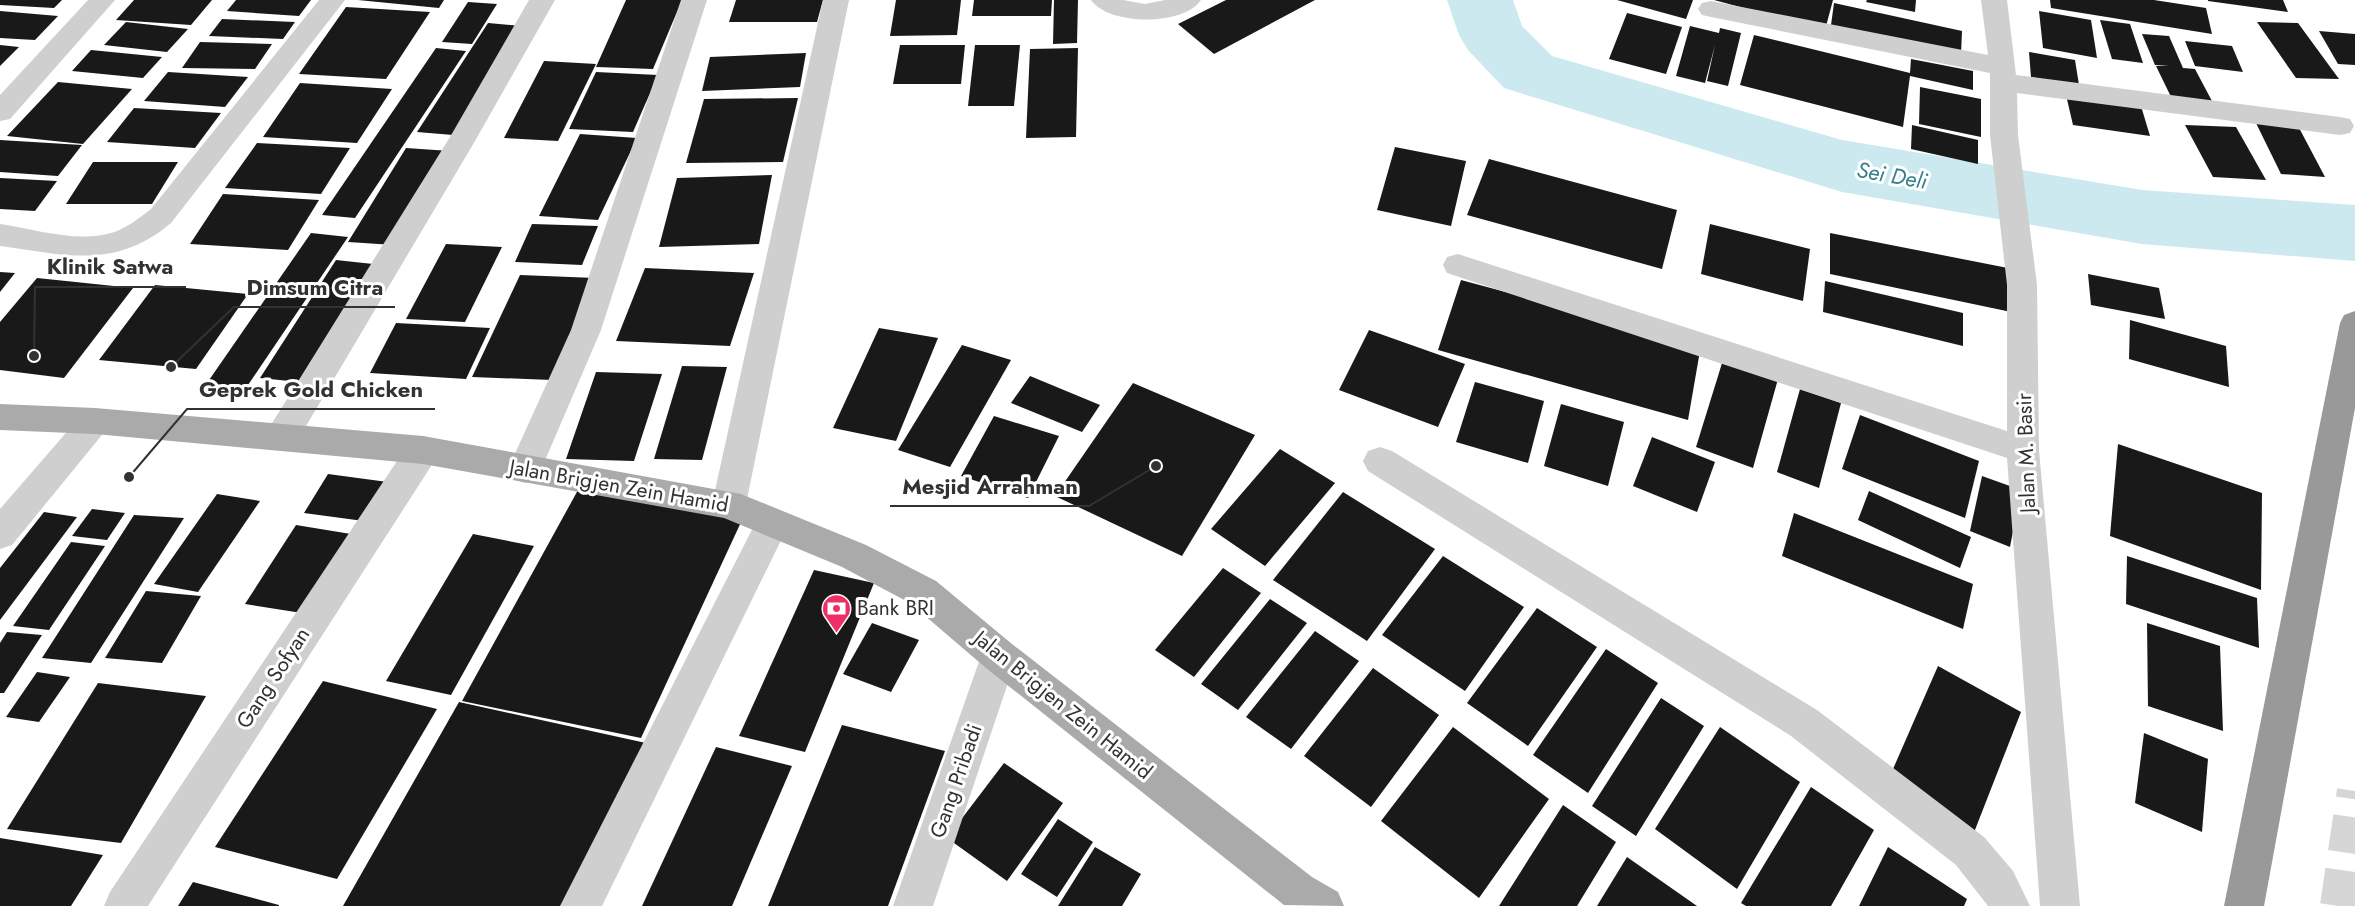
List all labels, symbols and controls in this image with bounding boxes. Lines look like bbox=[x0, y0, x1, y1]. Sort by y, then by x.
water label: Sei Deli bbox=[1854, 153, 1930, 197]
callout: Klinik Satwa bbox=[35, 247, 186, 287]
text: Klinik Satwa bbox=[47, 250, 173, 282]
callout: Dimsum Citra bbox=[234, 267, 395, 307]
text: Dimsum Citra bbox=[247, 271, 383, 303]
callout: Geprek Gold Chicken bbox=[187, 369, 435, 409]
text: Geprek Gold Chicken bbox=[199, 373, 423, 405]
street label: Jalan M. Basir bbox=[2009, 392, 2043, 516]
street label: Jalan Brigjen Zein Hamid bbox=[504, 451, 731, 520]
callout: Mesjid Arrahman bbox=[890, 466, 1089, 506]
text: Mesjid Arrahman bbox=[902, 470, 1078, 502]
bank icon: Bank BRI bbox=[820, 592, 852, 634]
place label: Bank BRI bbox=[857, 593, 934, 623]
street label: Gang Sofyan bbox=[229, 622, 317, 734]
street label: Jalan Brigjen Zein Hamid bbox=[965, 622, 1159, 786]
street label: Gang Pribadi bbox=[922, 720, 990, 842]

